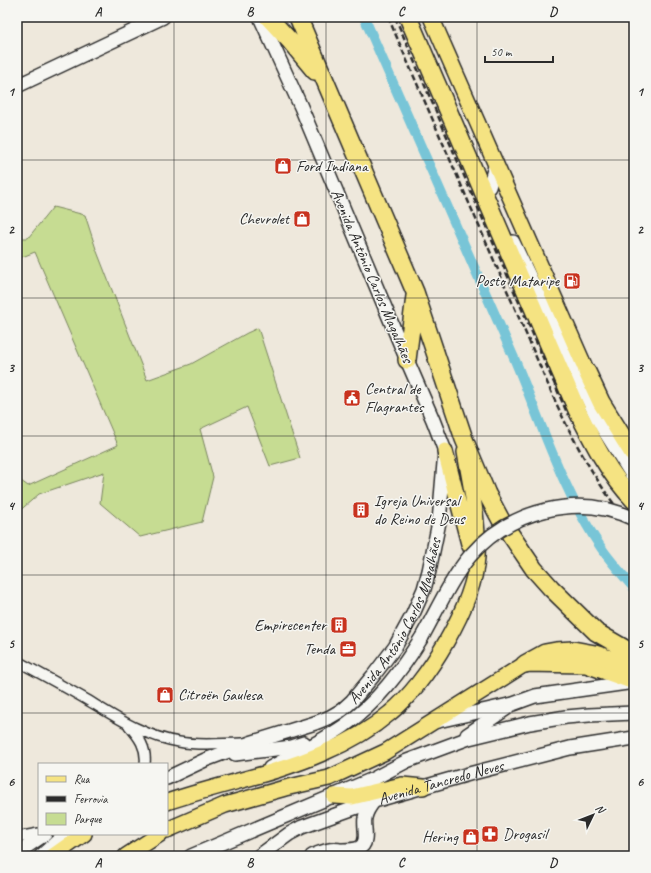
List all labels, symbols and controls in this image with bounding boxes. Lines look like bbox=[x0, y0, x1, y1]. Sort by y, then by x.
text: A bbox=[95, 4, 103, 20]
text: B bbox=[247, 4, 255, 20]
text: C bbox=[398, 4, 406, 20]
text: D bbox=[549, 4, 558, 20]
scale bar bbox=[485, 38, 553, 64]
text: 50 m bbox=[491, 44, 513, 60]
text: 1 bbox=[8, 84, 16, 100]
text: 1 bbox=[637, 84, 645, 100]
shop icon: Ford Indiana bbox=[273, 156, 293, 176]
place label: Ford Indiana bbox=[296, 156, 369, 176]
street label: Avenida Antônio Carlos Magalhães bbox=[326, 186, 418, 367]
place label: Chevrolet bbox=[239, 209, 291, 229]
shop icon: Chevrolet bbox=[292, 209, 312, 229]
text: 2 bbox=[8, 222, 15, 238]
text: 2 bbox=[637, 222, 644, 238]
place label: Posto Mataripe bbox=[476, 271, 561, 291]
fuel station icon: Posto Mataripe bbox=[562, 271, 582, 291]
text: 3 bbox=[8, 360, 15, 376]
text: 3 bbox=[637, 360, 644, 376]
place label: Central de Flagrantes bbox=[365, 379, 425, 417]
public building icon: Central de Flagrantes bbox=[342, 388, 362, 408]
place label: Igreja Universal do Reino de Deus bbox=[374, 491, 466, 529]
text: 4 bbox=[8, 498, 16, 514]
text: 4 bbox=[637, 498, 645, 514]
building icon: Igreja Universal do Reino de Deus bbox=[351, 500, 371, 520]
street label: Avenida Antônio Carlos Magalhães bbox=[344, 535, 446, 708]
place label: Empirecenter bbox=[254, 615, 328, 635]
building icon: Empirecenter bbox=[329, 615, 349, 635]
text: 5 bbox=[8, 636, 15, 652]
text: 5 bbox=[637, 636, 644, 652]
place label: Tenda bbox=[304, 639, 337, 659]
office icon: Tenda bbox=[338, 639, 358, 659]
shop icon: Citroën Gaulesa bbox=[155, 685, 175, 705]
place label: Citroën Gaulesa bbox=[178, 685, 264, 705]
street label: Avenida Tancredo Neves bbox=[376, 755, 507, 809]
legend bbox=[38, 763, 168, 835]
text: Rua bbox=[74, 771, 91, 787]
text: 6 bbox=[8, 774, 15, 790]
text: 6 bbox=[637, 774, 644, 790]
text: Ferrovia bbox=[74, 791, 108, 807]
north arrow bbox=[573, 795, 613, 835]
text: N bbox=[593, 801, 609, 817]
text: Parque bbox=[74, 811, 103, 827]
pharmacy icon: Drogasil bbox=[480, 824, 500, 844]
place label: Drogasil bbox=[503, 824, 550, 844]
place label: Hering bbox=[422, 827, 459, 847]
shop icon: Hering bbox=[461, 827, 481, 847]
text: A bbox=[95, 855, 103, 871]
text: B bbox=[247, 855, 255, 871]
text: C bbox=[398, 855, 406, 871]
text: D bbox=[549, 855, 558, 871]

